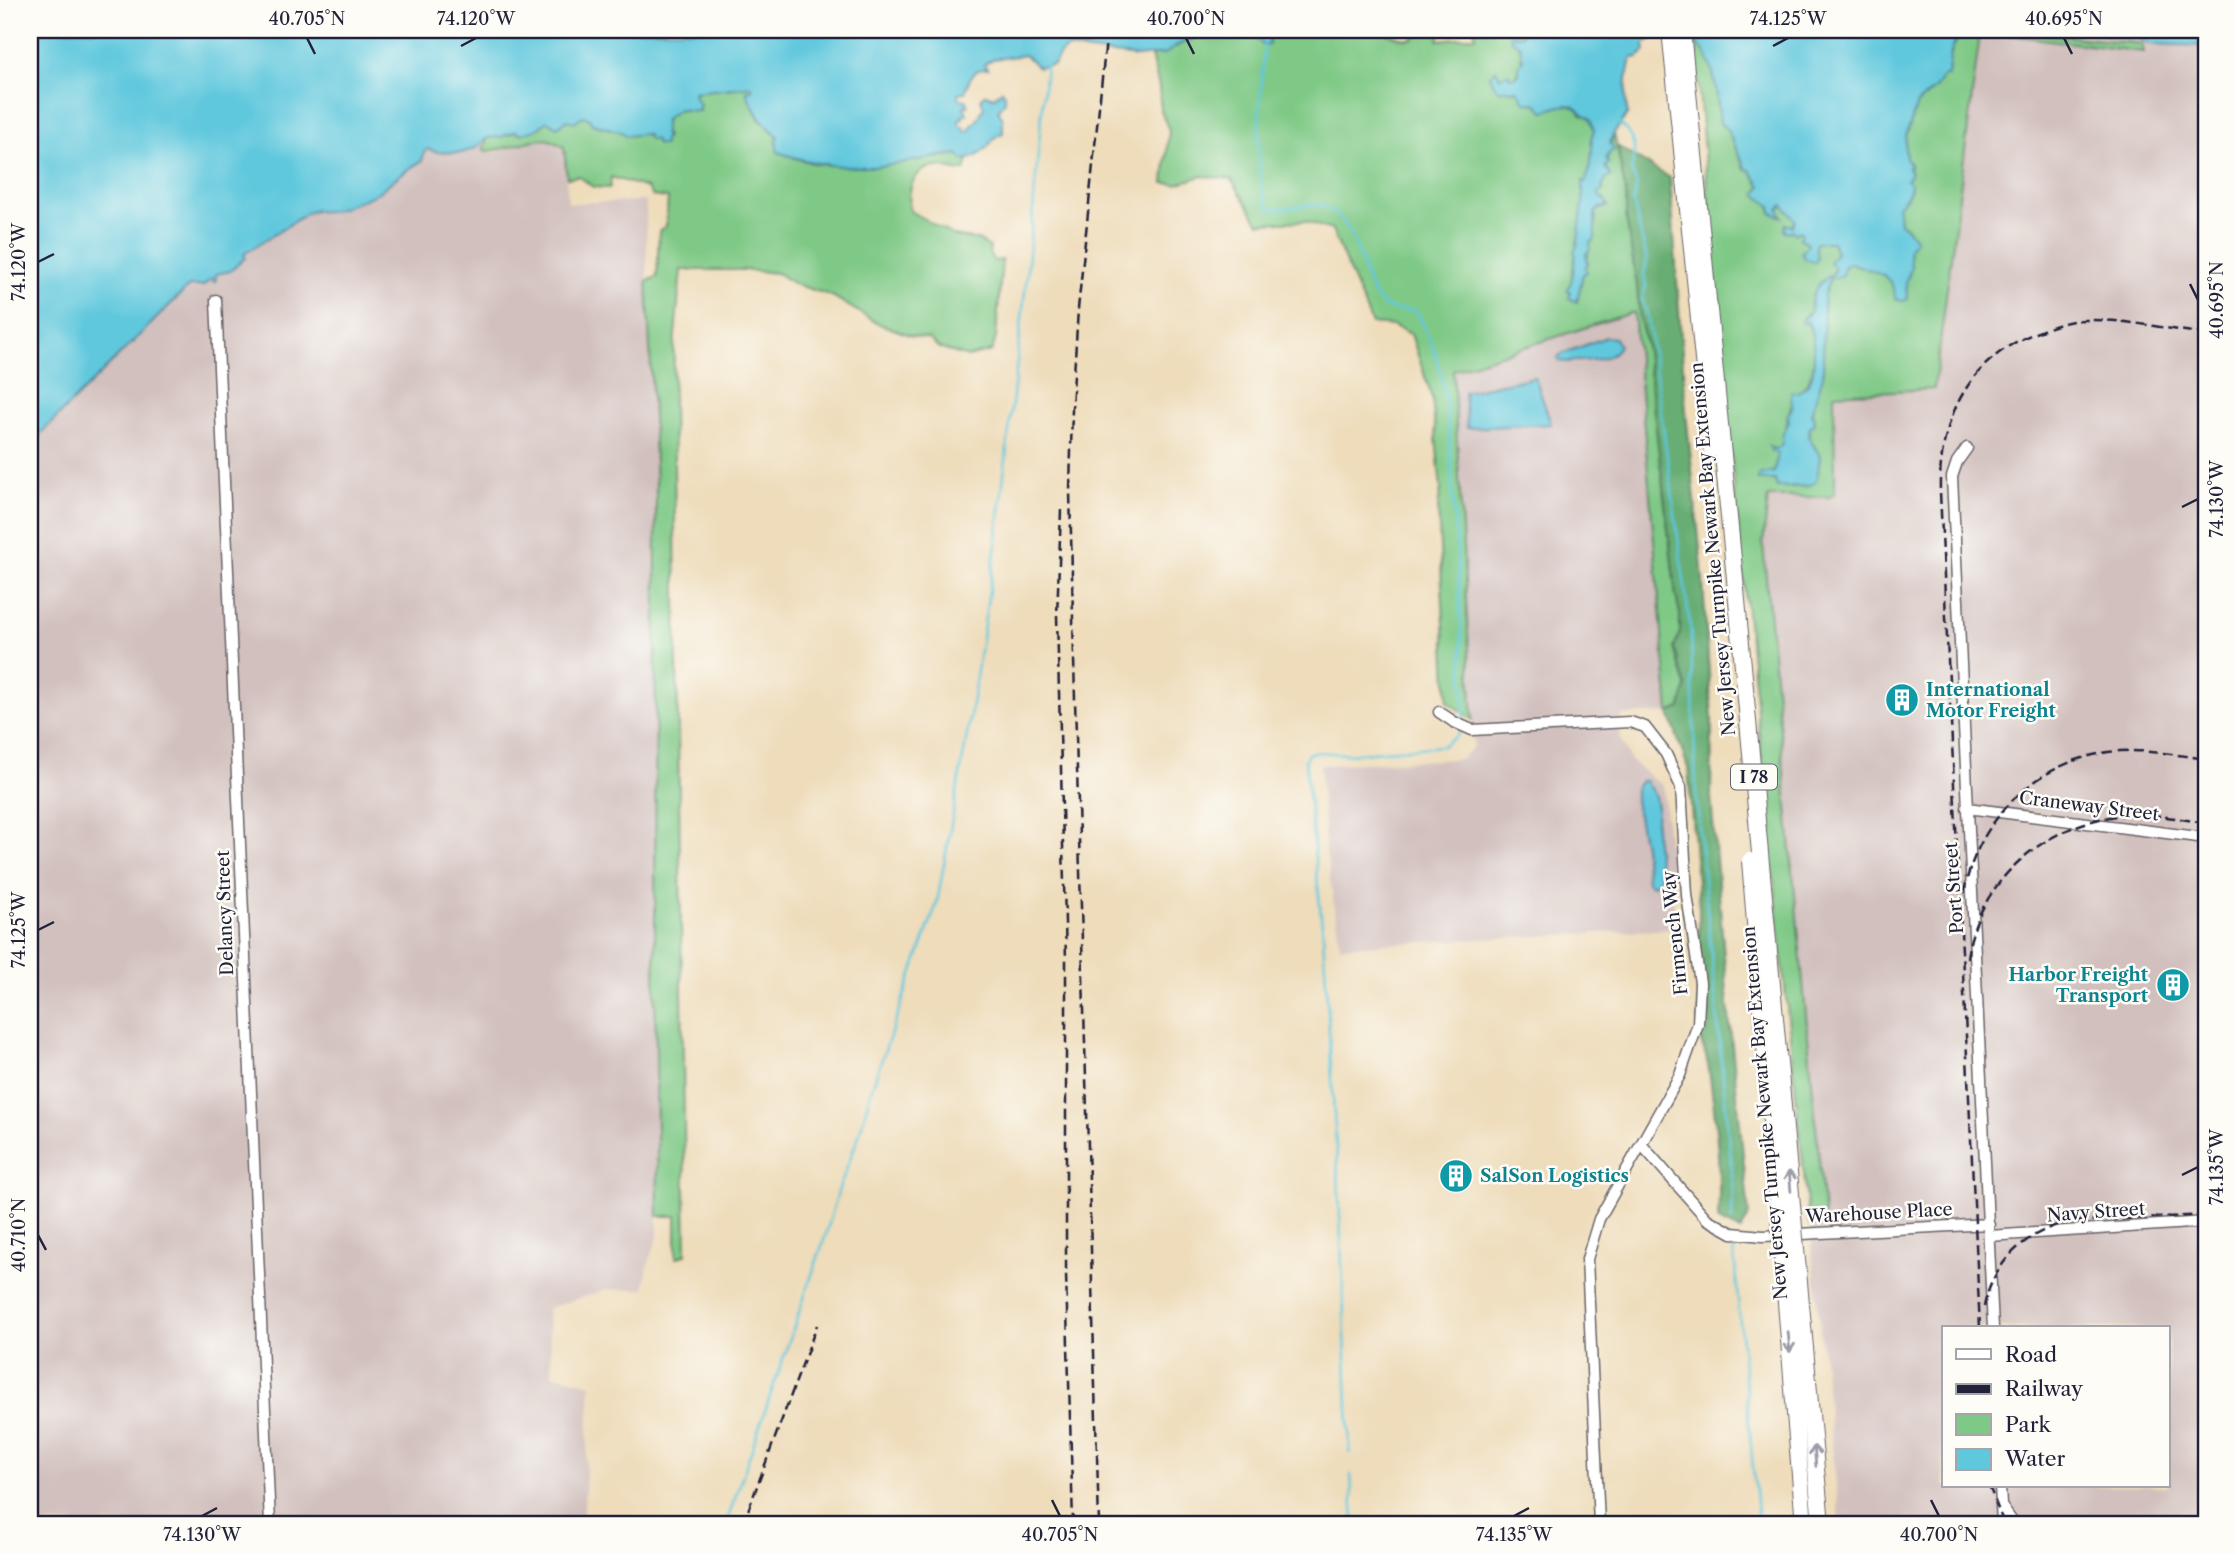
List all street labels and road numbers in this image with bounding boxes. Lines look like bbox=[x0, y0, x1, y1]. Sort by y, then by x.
street label: New Jersey Turnpike Newark Bay Extension bbox=[1686, 361, 1740, 737]
road number: I 78 bbox=[1731, 764, 1777, 790]
street label: Craneway Street bbox=[2018, 787, 2161, 826]
street label: Port Street bbox=[1940, 841, 1968, 935]
street label: Delancy Street bbox=[212, 849, 238, 976]
street label: Firmench Way bbox=[1657, 869, 1692, 996]
street label: New Jersey Turnpike Newark Bay Extension bbox=[1738, 925, 1792, 1301]
street label: Warehouse Place bbox=[1804, 1198, 1953, 1228]
street label: Navy Street bbox=[2046, 1198, 2146, 1226]

